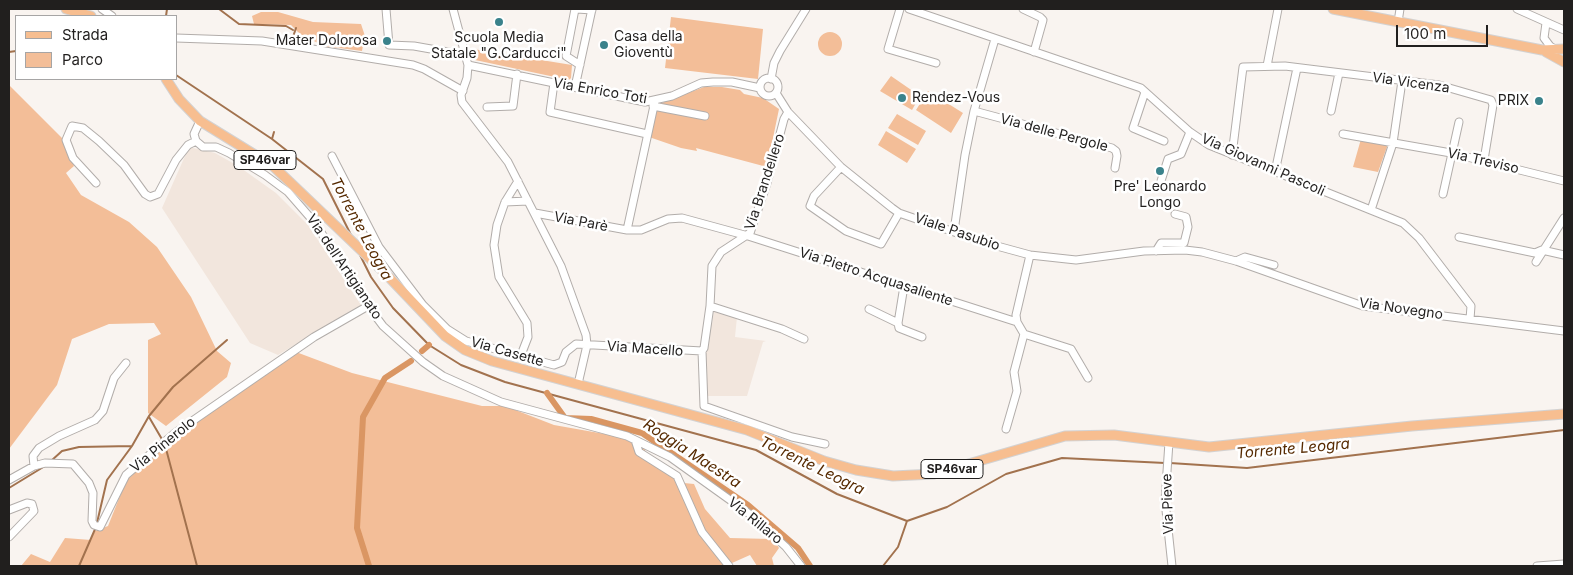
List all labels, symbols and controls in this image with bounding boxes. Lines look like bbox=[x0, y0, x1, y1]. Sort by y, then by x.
legend bbox=[15, 15, 178, 80]
scale bar bbox=[1398, 15, 1490, 47]
marker: Scuola Media Statale "G.Carducci" bbox=[493, 16, 505, 28]
text: 100 m bbox=[1404, 24, 1446, 43]
text: Strada bbox=[62, 25, 108, 44]
place label: Casa della Gioventù bbox=[614, 29, 683, 62]
place label: Scuola Media Statale "G.Carducci" bbox=[431, 30, 567, 62]
place label: Mater Dolorosa bbox=[276, 33, 377, 49]
marker: Mater Dolorosa bbox=[381, 35, 393, 47]
marker: Casa della Gioventù bbox=[598, 39, 610, 51]
text: Parco bbox=[62, 50, 103, 69]
street label: Via Vicenza bbox=[1371, 69, 1451, 97]
street label: Via Enrico Toti bbox=[552, 74, 648, 108]
place label: Rendez-Vous bbox=[912, 90, 1000, 106]
marker: Rendez-Vous bbox=[896, 92, 908, 104]
place label: PRIX bbox=[1498, 93, 1529, 109]
marker: PRIX bbox=[1533, 95, 1545, 107]
street label: Via delle Pergole bbox=[998, 111, 1110, 155]
street label: Via Giovanni Pascoli bbox=[1199, 130, 1327, 200]
street label: Via Brandellero bbox=[741, 132, 789, 232]
street label: Via Treviso bbox=[1446, 145, 1520, 177]
road number: SP46var bbox=[234, 150, 296, 170]
marker: Pre' Leonardo Longo bbox=[1154, 165, 1166, 177]
water label: Torrente Leogra bbox=[326, 174, 396, 284]
place label: Pre' Leonardo Longo bbox=[1114, 179, 1206, 212]
street label: Via Parè bbox=[552, 209, 610, 235]
street label: Viale Pasubio bbox=[912, 210, 1002, 254]
street label: Via dell'Artigianato bbox=[303, 211, 385, 323]
street label: Via Pietro Acquasaliente bbox=[797, 244, 955, 310]
street label: Via Novegno bbox=[1358, 295, 1444, 323]
street label: Via Casette bbox=[468, 334, 546, 370]
street label: Via Macello bbox=[606, 338, 684, 360]
street label: Via Pinerolo bbox=[127, 414, 199, 476]
water label: Roggia Maestra bbox=[640, 416, 744, 492]
water label: Torrente Leogra bbox=[757, 433, 867, 499]
water label: Torrente Leogra bbox=[1235, 435, 1351, 463]
road number: SP46var bbox=[921, 459, 983, 478]
street label: Via Pieve bbox=[1159, 473, 1177, 535]
street label: Via Rillaro bbox=[724, 494, 786, 548]

